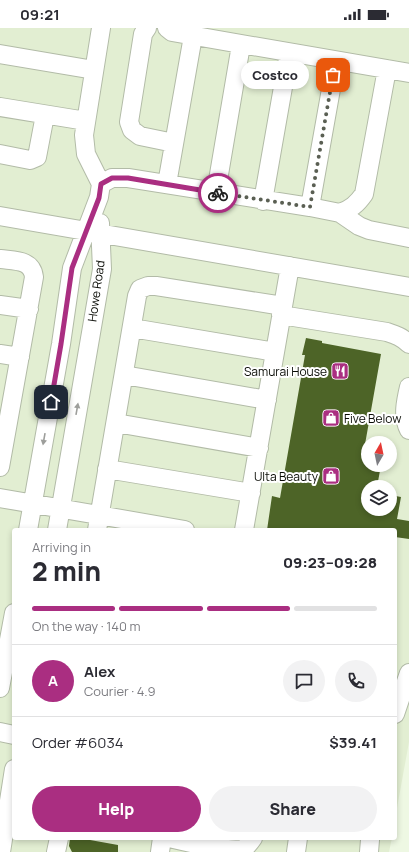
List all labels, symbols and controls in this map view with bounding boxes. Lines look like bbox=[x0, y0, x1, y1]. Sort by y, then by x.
text: 09:21 bbox=[20, 4, 60, 25]
pin bbox=[316, 58, 350, 92]
callout: Costco bbox=[241, 61, 309, 89]
icon: bag bbox=[322, 64, 344, 86]
text: Costco bbox=[252, 66, 298, 84]
courier bbox=[198, 173, 238, 213]
icon: bike bbox=[207, 182, 229, 204]
street label: Howe Road bbox=[83, 259, 109, 323]
restaurant icon: Samurai House bbox=[330, 361, 350, 381]
place label: Samurai House bbox=[244, 363, 327, 380]
pin bbox=[34, 385, 68, 419]
icon: home bbox=[40, 391, 62, 413]
one-way arrow bbox=[75, 403, 81, 415]
shop icon: Five Below bbox=[321, 408, 341, 428]
place label: Five Below bbox=[344, 410, 401, 427]
one-way arrow bbox=[41, 433, 47, 446]
north arrow bbox=[361, 436, 397, 472]
map controls bbox=[361, 436, 397, 516]
shop icon: Ulta Beauty bbox=[321, 466, 341, 486]
place label: Ulta Beauty bbox=[254, 468, 319, 485]
button: layers bbox=[361, 480, 397, 516]
text: Arriving in bbox=[32, 538, 91, 556]
text: 09:23–09:28 bbox=[283, 552, 377, 573]
text: 2 min bbox=[32, 553, 101, 589]
text: On the way · 140 m bbox=[32, 617, 141, 635]
button: chat bbox=[283, 660, 325, 702]
button: phone bbox=[335, 660, 377, 702]
text: Alex bbox=[84, 661, 115, 682]
text: A bbox=[48, 670, 58, 691]
text: Courier · 4.9 bbox=[84, 682, 156, 700]
text: Order #6034 bbox=[32, 732, 124, 753]
text: $39.41 bbox=[329, 732, 377, 753]
button: Help bbox=[32, 786, 201, 832]
button: Share bbox=[209, 786, 377, 832]

